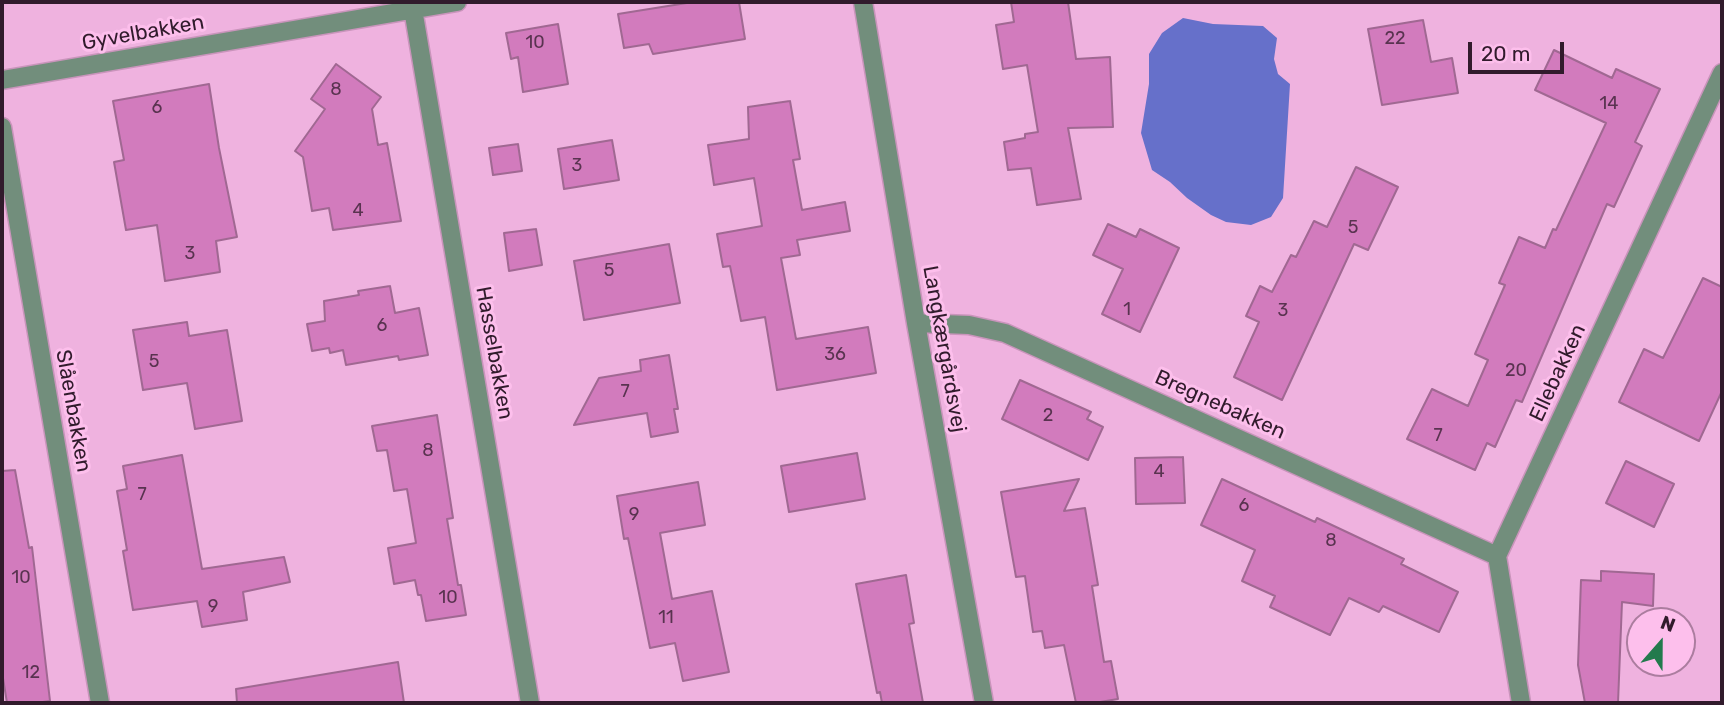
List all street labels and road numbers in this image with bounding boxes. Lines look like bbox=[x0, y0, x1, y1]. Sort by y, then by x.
street label: Gyvelbakken bbox=[80, 10, 206, 56]
street label: Langkærgårdsvej bbox=[917, 264, 971, 434]
street label: Hasselbakken bbox=[470, 285, 518, 421]
street label: Ellebakken bbox=[1525, 320, 1591, 426]
street label: Slåenbakken bbox=[50, 348, 96, 474]
street label: Bregnebakken bbox=[1151, 365, 1289, 445]

